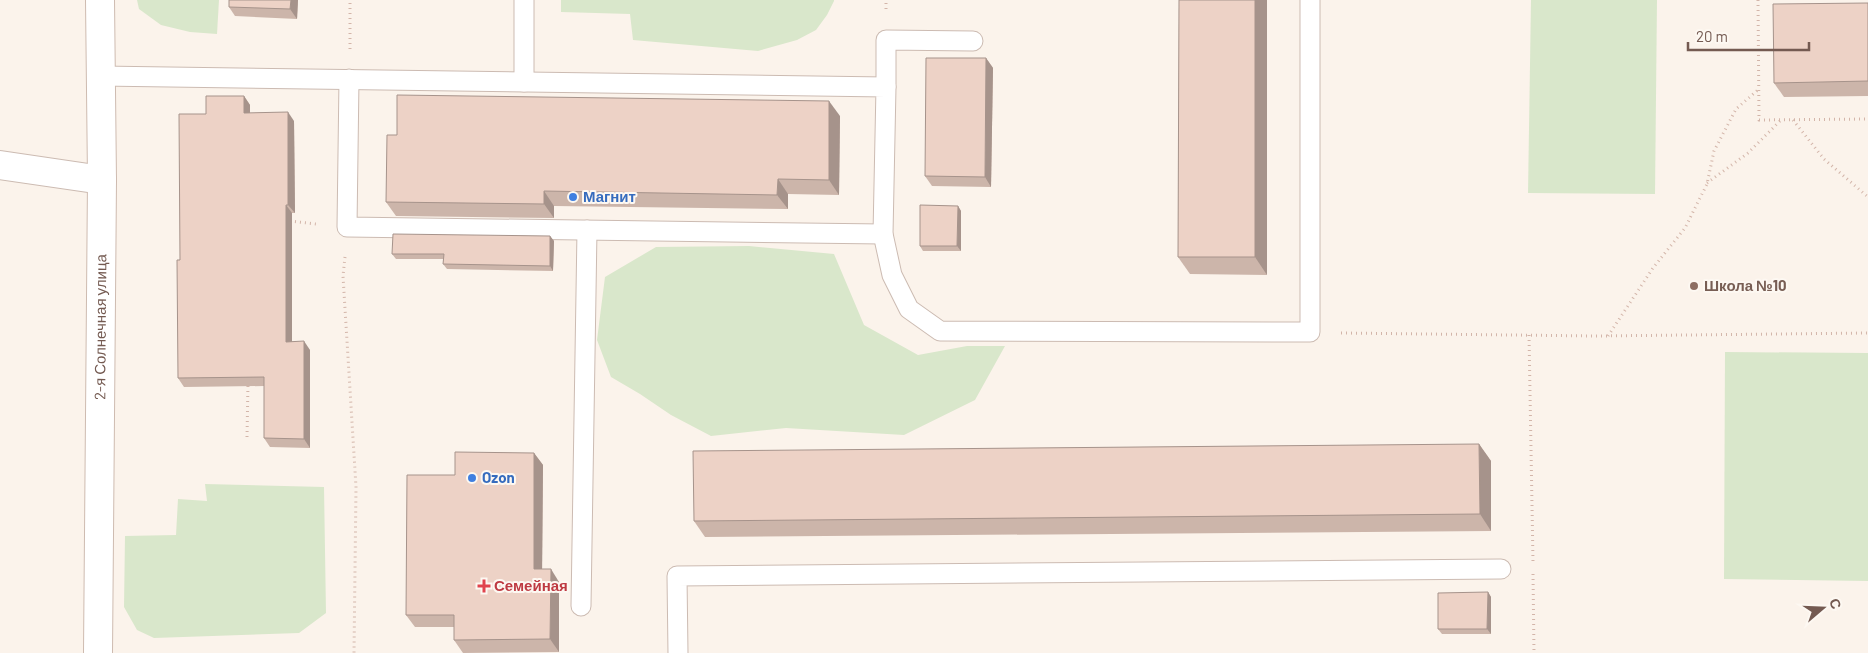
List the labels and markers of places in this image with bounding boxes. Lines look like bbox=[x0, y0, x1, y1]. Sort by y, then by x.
place label: Магнит bbox=[583, 187, 636, 205]
marker: Магнит bbox=[567, 191, 579, 203]
place label: Школа №10 bbox=[1704, 276, 1787, 294]
marker: Школа №10 bbox=[1688, 280, 1700, 292]
place label: Ozon bbox=[482, 468, 515, 486]
marker: Ozon bbox=[466, 472, 478, 484]
place label: Семейная bbox=[494, 576, 568, 594]
marker: Семейная bbox=[478, 580, 490, 592]

